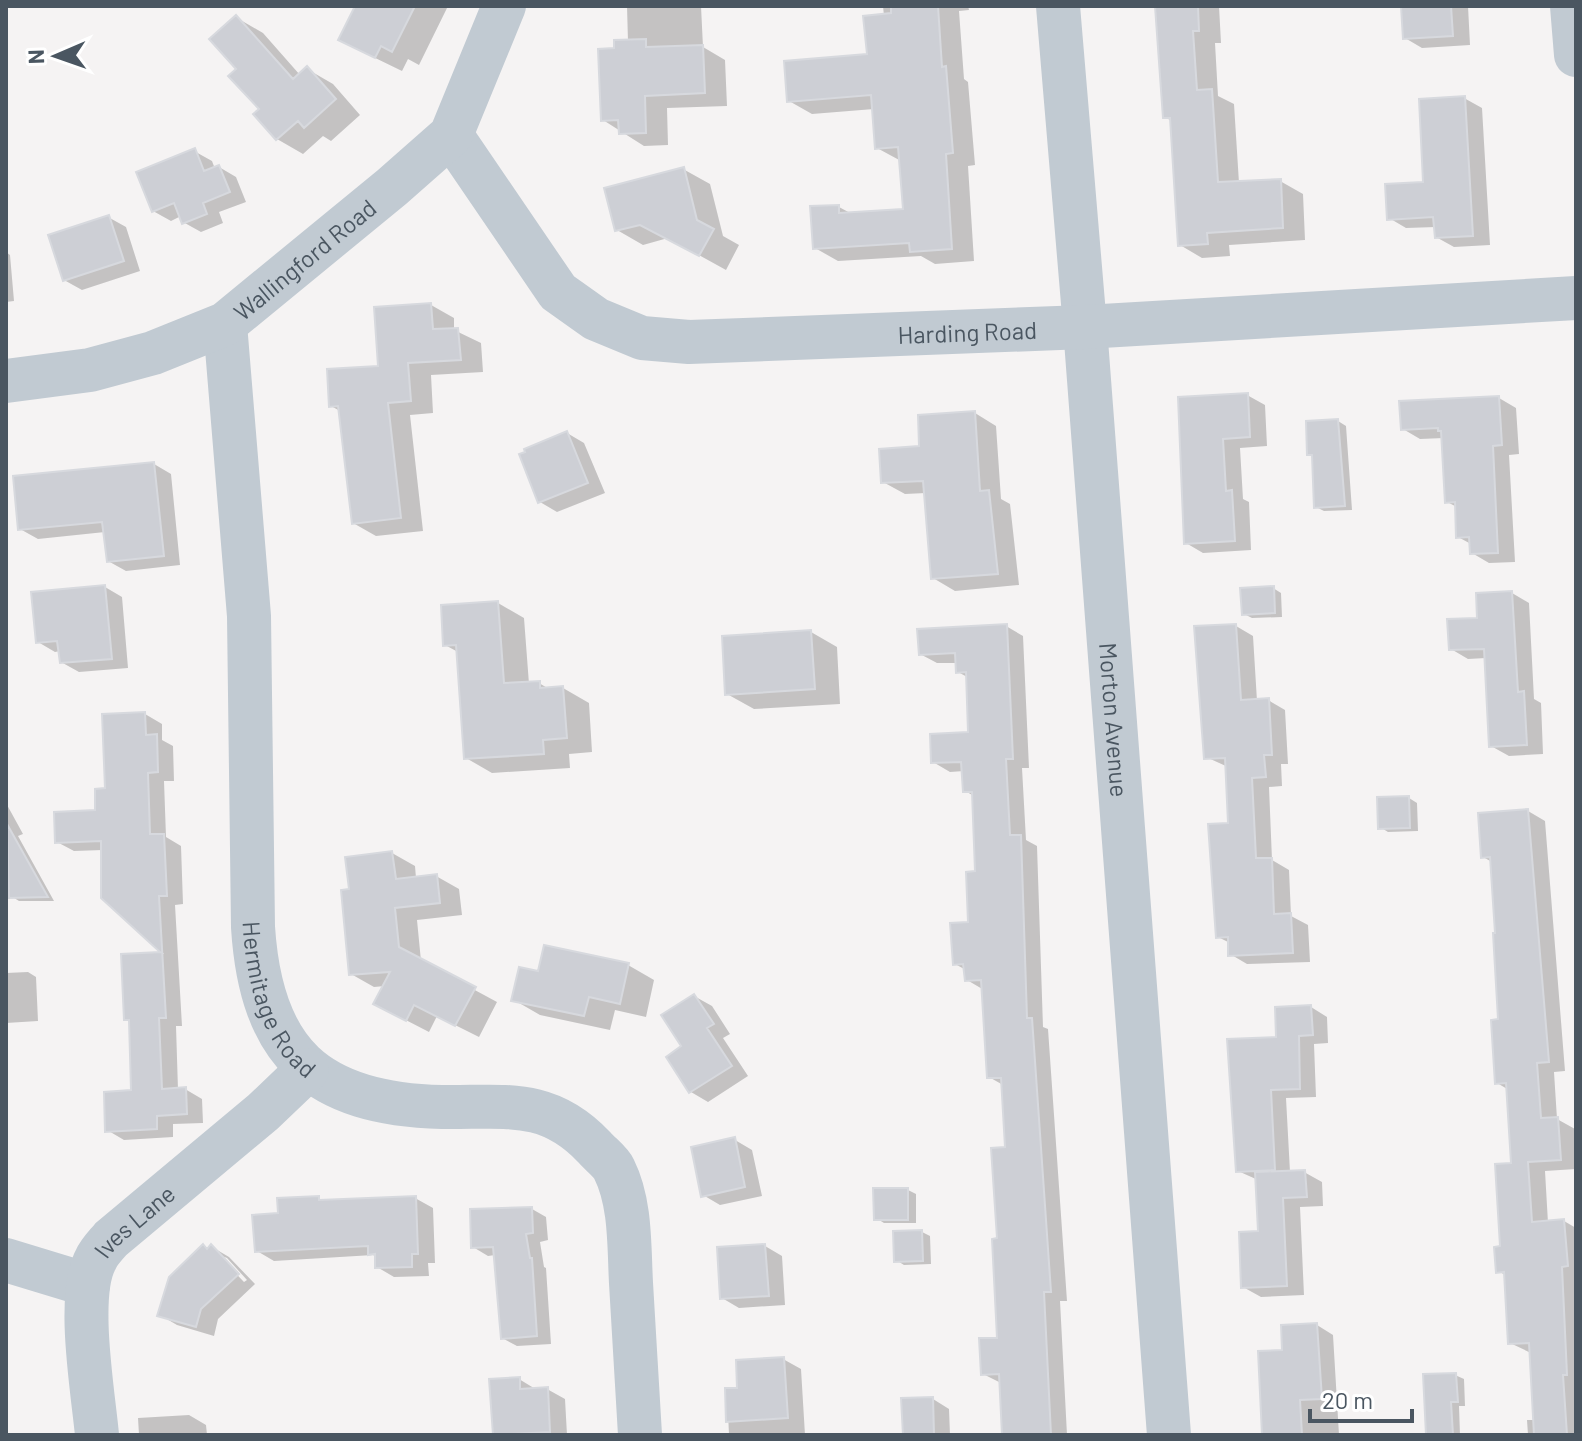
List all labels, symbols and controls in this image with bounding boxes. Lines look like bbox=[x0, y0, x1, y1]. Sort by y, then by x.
north arrow bbox=[16, 16, 96, 96]
text: N bbox=[22, 49, 48, 65]
street label: Wallingford Road bbox=[227, 192, 381, 326]
street label: Harding Road bbox=[897, 314, 1038, 349]
street label: Morton Avenue bbox=[1094, 641, 1135, 798]
street label: Hermitage Road bbox=[238, 920, 323, 1083]
street label: Ives Lane bbox=[87, 1178, 180, 1263]
scale bar bbox=[1310, 1373, 1412, 1423]
text: 20 m bbox=[1322, 1385, 1373, 1414]

